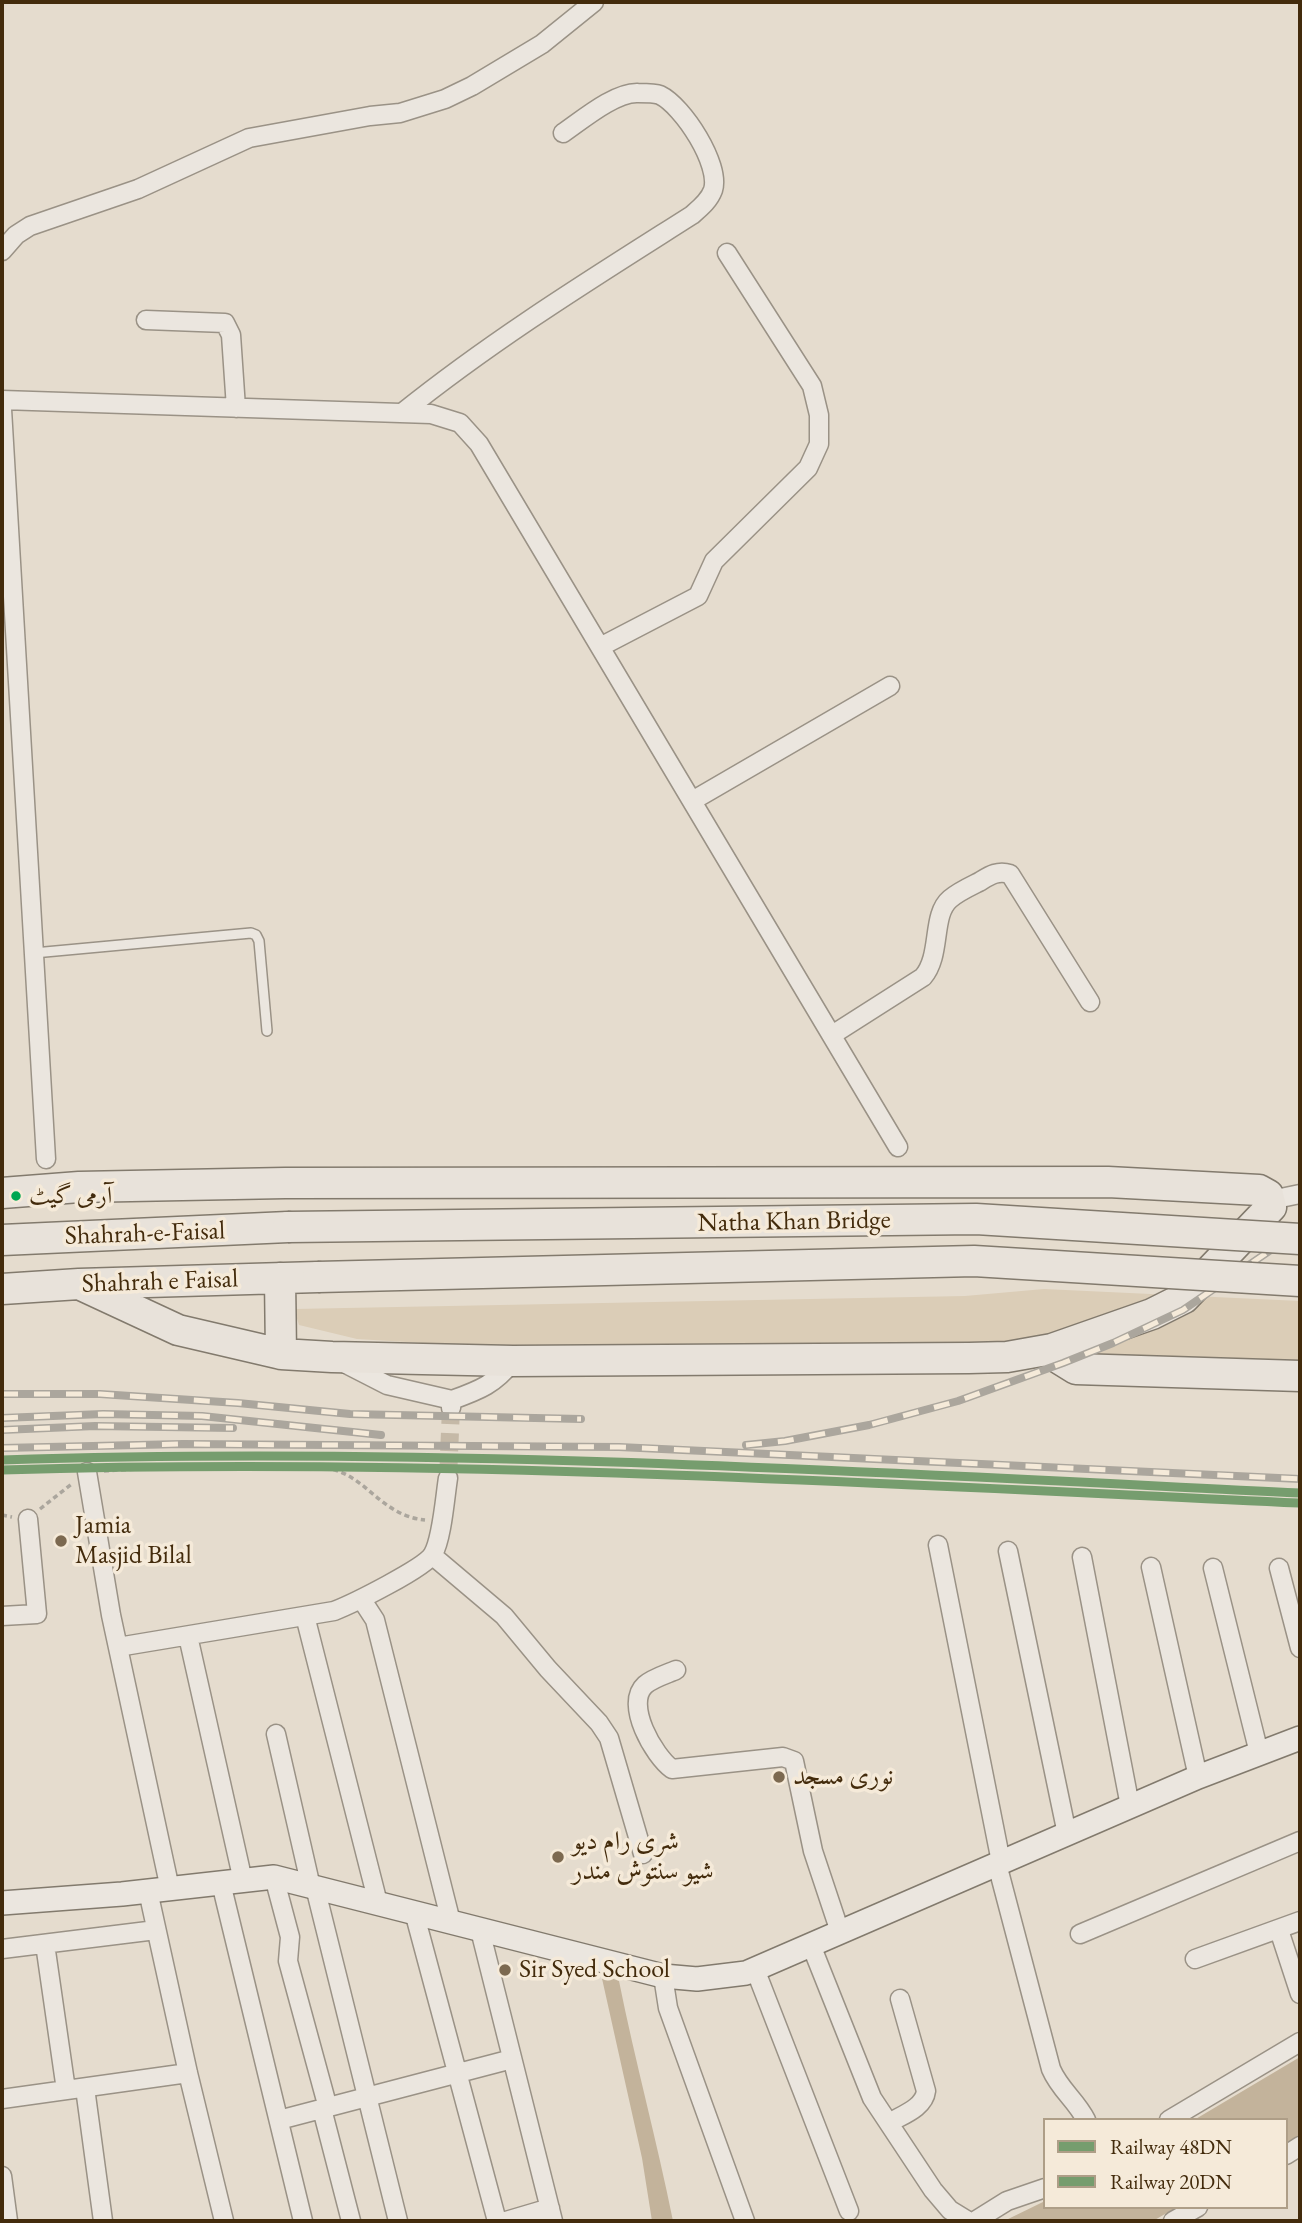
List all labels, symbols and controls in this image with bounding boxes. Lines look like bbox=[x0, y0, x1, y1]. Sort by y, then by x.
place label: آرمی گیٹ bbox=[29, 1182, 112, 1210]
marker: آرمی گیٹ bbox=[9, 1189, 23, 1203]
street label: Natha Khan Bridge bbox=[697, 1205, 891, 1239]
street label: Shahrah-e-Faisal bbox=[64, 1216, 226, 1252]
street label: Shahrah e Faisal bbox=[81, 1264, 239, 1300]
place label: Jamia Masjid Bilal bbox=[75, 1510, 192, 1572]
marker: Jamia Masjid Bilal bbox=[53, 1533, 69, 1549]
place label: نوری مسجد bbox=[793, 1761, 893, 1793]
marker: نوری مسجد bbox=[771, 1769, 787, 1785]
place label: شری رام دیو شیو سنتوش مندر bbox=[572, 1826, 714, 1888]
marker: شری رام دیو شیو سنتوش مندر bbox=[550, 1849, 566, 1865]
place label: Sir Syed School bbox=[519, 1954, 670, 1986]
marker: Sir Syed School bbox=[497, 1962, 513, 1978]
legend bbox=[1043, 2118, 1288, 2209]
text: Railway 48DN bbox=[1110, 2133, 1232, 2160]
text: Railway 20DN bbox=[1110, 2168, 1232, 2195]

